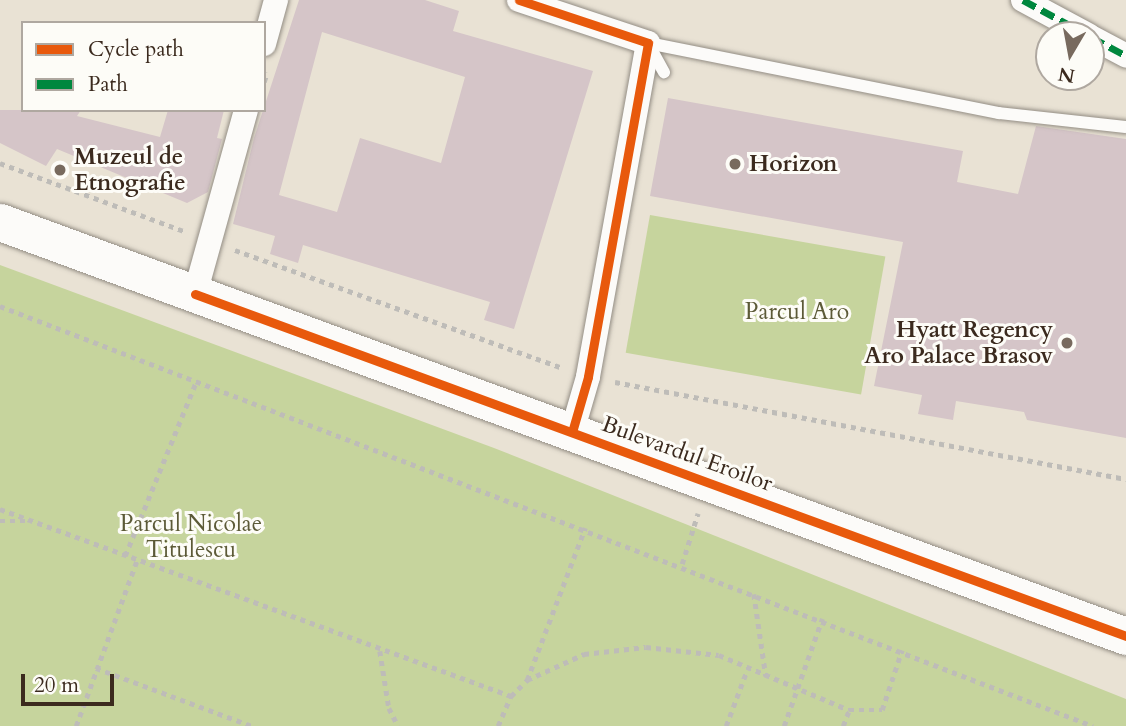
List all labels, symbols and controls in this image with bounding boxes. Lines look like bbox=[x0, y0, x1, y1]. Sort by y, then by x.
legend bbox=[21, 21, 266, 112]
north arrow bbox=[1035, 21, 1105, 91]
text: Cycle path bbox=[88, 35, 184, 64]
text: N bbox=[1056, 60, 1077, 89]
text: Path bbox=[88, 70, 128, 99]
place label: Muzeul de Etnografie bbox=[74, 143, 186, 197]
place label: Horizon bbox=[749, 150, 837, 178]
marker: Horizon bbox=[727, 156, 743, 172]
marker: Muzeul de Etnografie bbox=[52, 162, 68, 178]
park label: Parcul Aro bbox=[745, 298, 849, 326]
place label: Hyatt Regency Aro Palace Brasov bbox=[864, 316, 1053, 370]
marker: Hyatt Regency Aro Palace Brasov bbox=[1059, 335, 1075, 351]
street label: Bulevardul Eroilor bbox=[598, 410, 776, 498]
park label: Parcul Nicolae Titulescu bbox=[120, 510, 262, 564]
scale bar bbox=[24, 660, 117, 704]
text: 20 m bbox=[34, 671, 79, 700]

